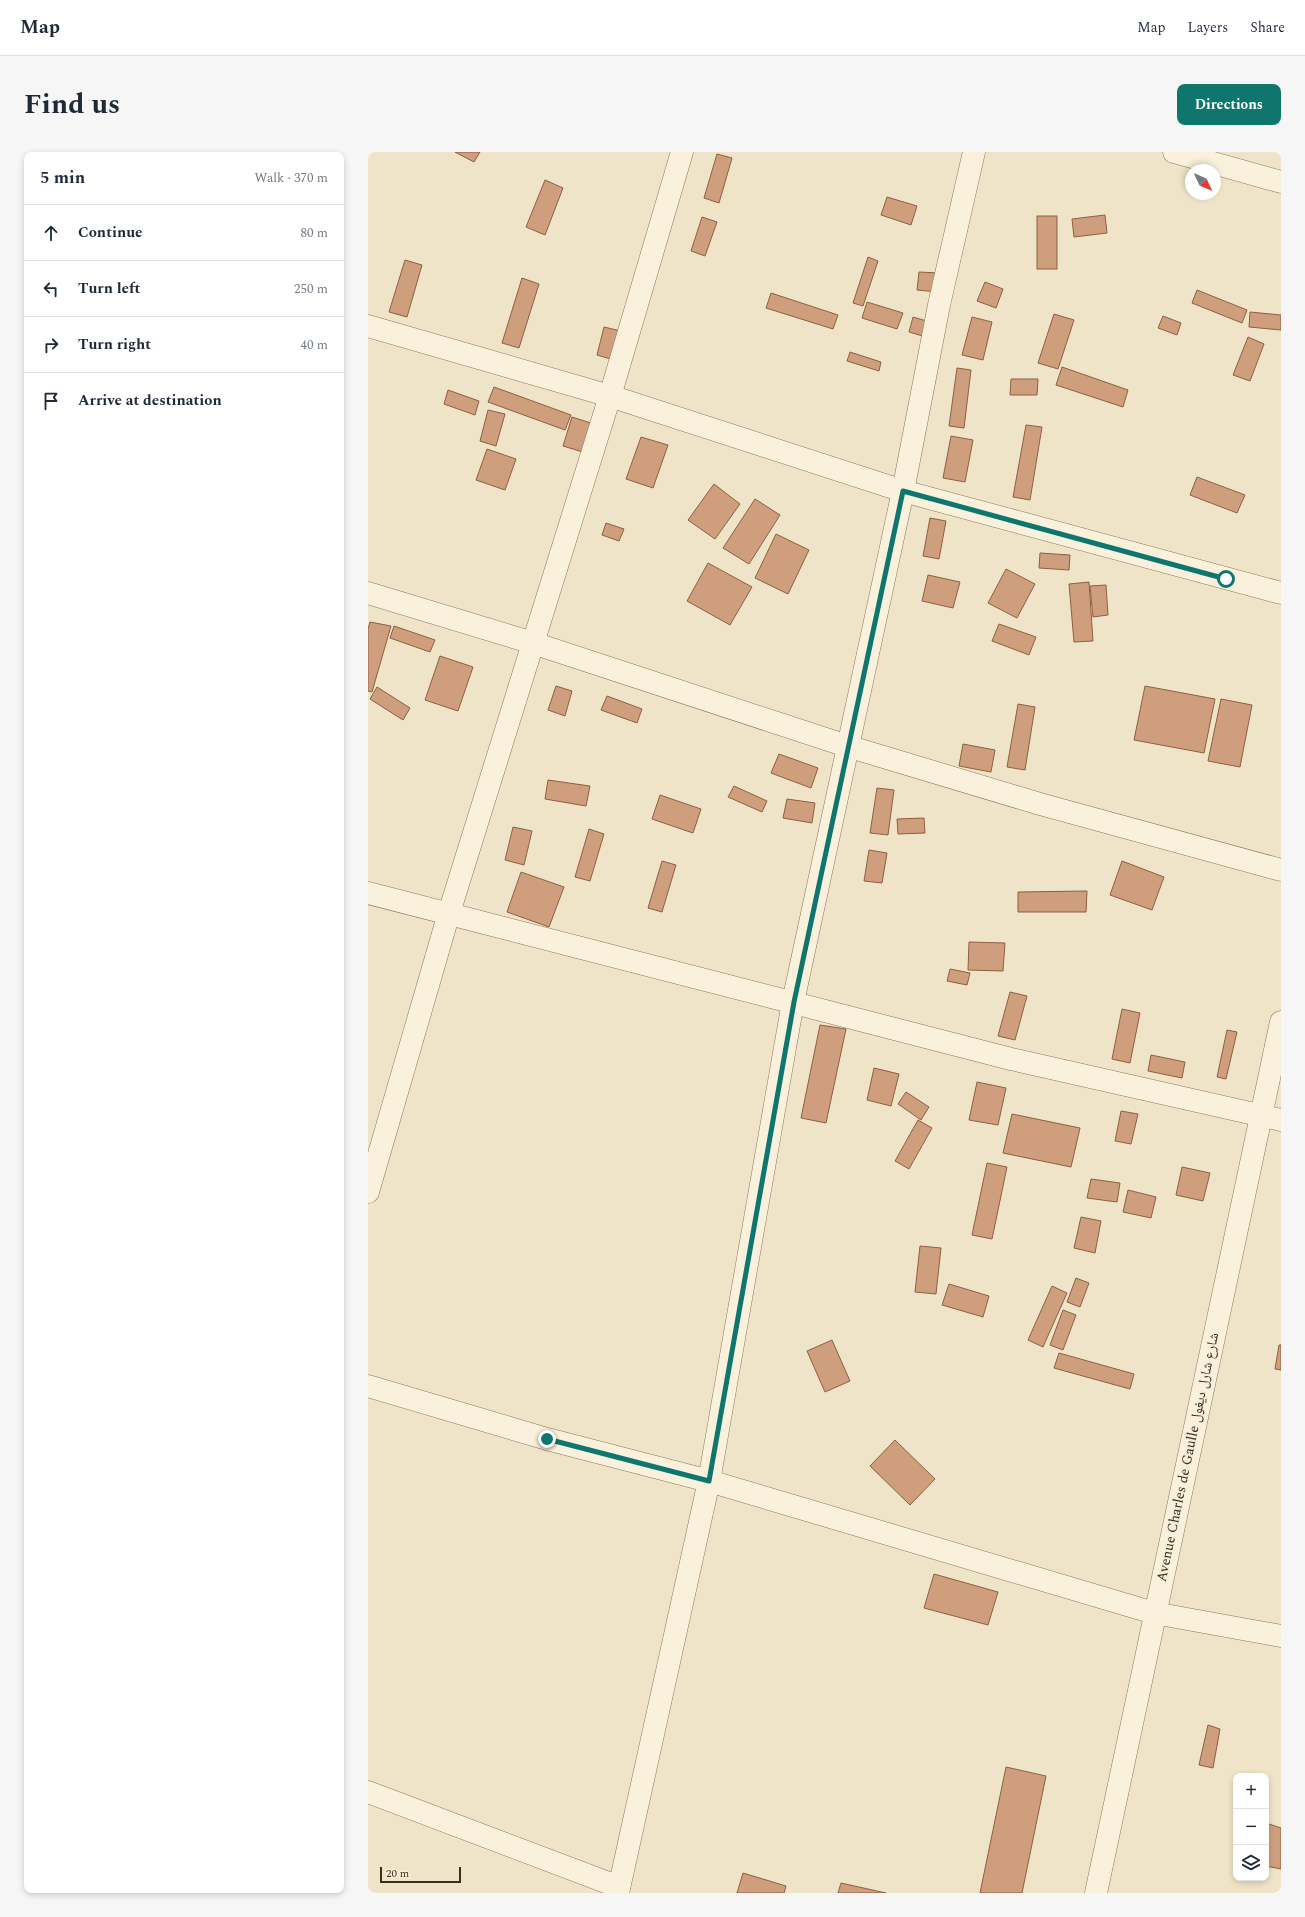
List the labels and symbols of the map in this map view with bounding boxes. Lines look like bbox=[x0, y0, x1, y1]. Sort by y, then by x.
north arrow bbox=[1185, 164, 1221, 200]
route start bbox=[1217, 570, 1235, 588]
street label: Avenue Charles de Gaulle شارع شارل ديغول bbox=[1151, 1331, 1224, 1584]
route end bbox=[538, 1430, 556, 1448]
scale bar bbox=[380, 1865, 461, 1884]

